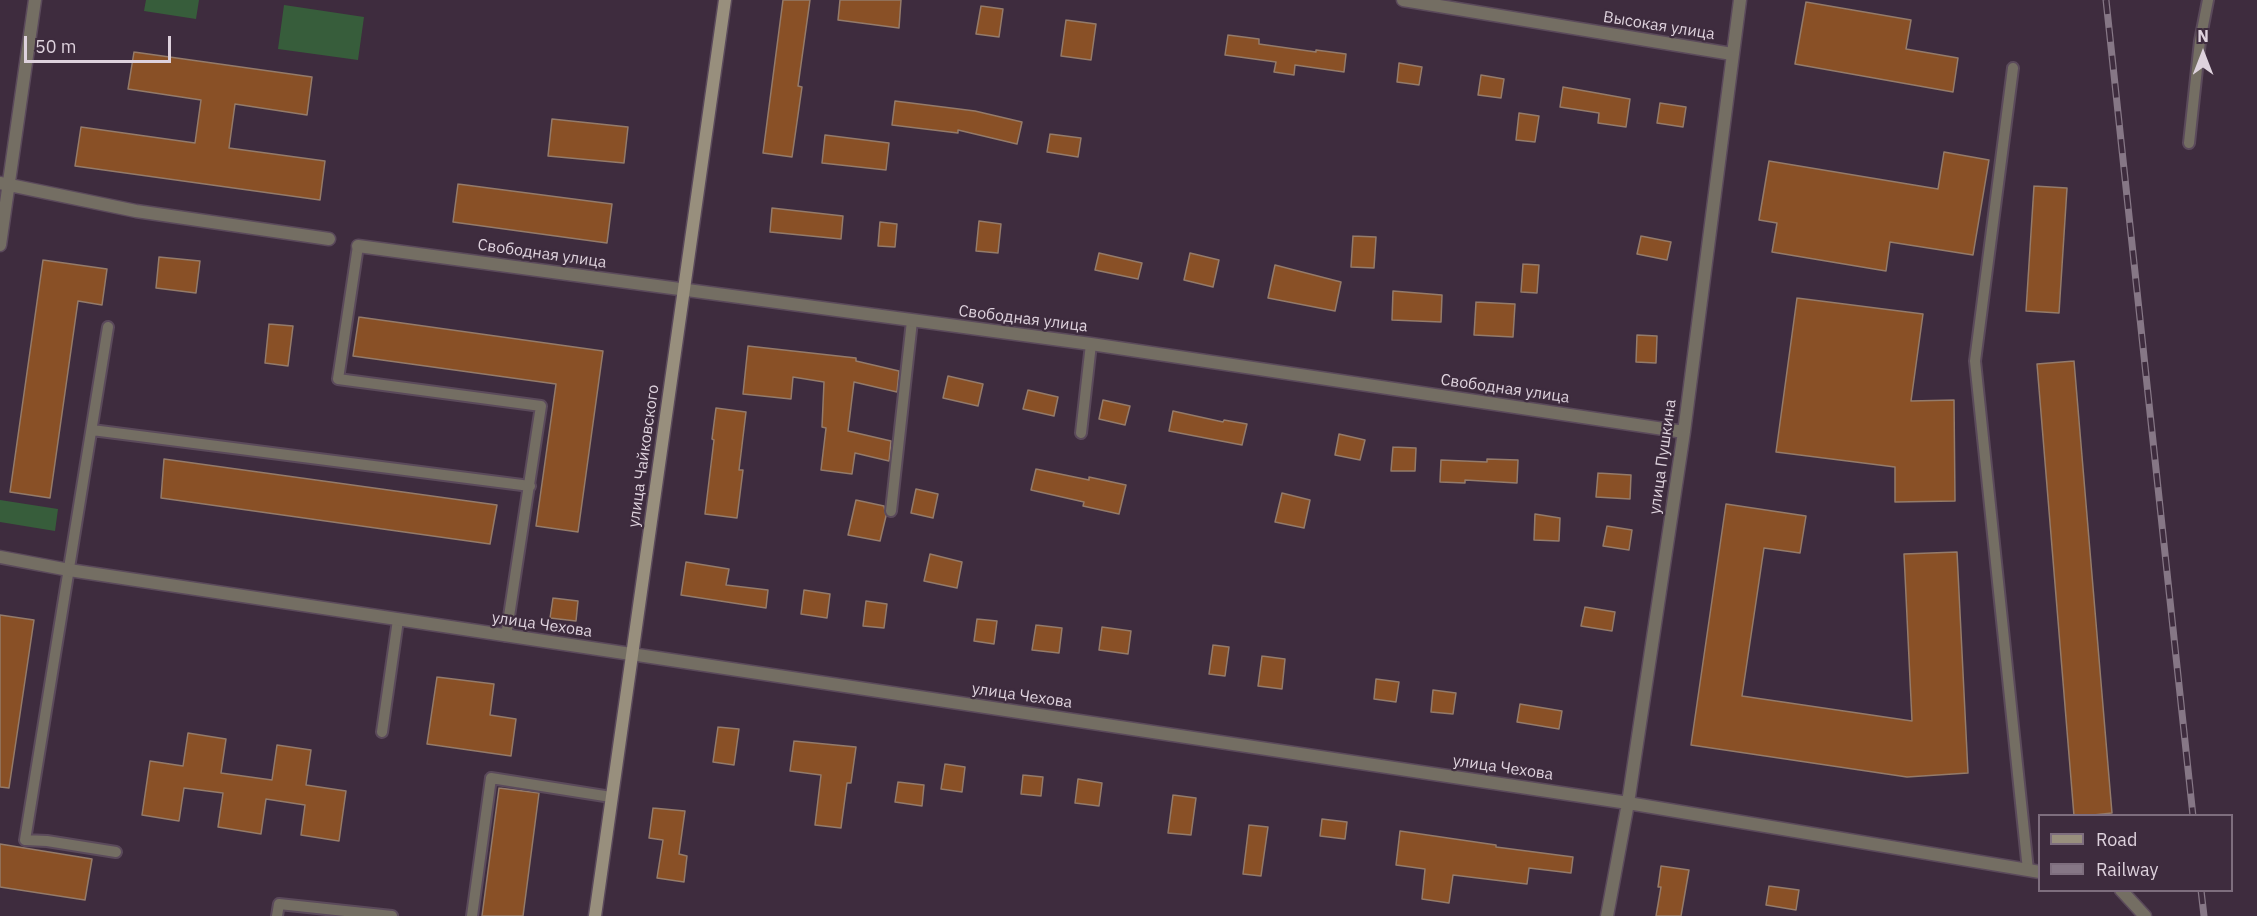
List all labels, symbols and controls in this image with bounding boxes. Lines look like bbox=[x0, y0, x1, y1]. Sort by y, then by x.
street label: Высокая улица bbox=[1602, 8, 1716, 44]
scale bar bbox=[27, 24, 174, 62]
north arrow bbox=[2173, 24, 2233, 84]
text: N bbox=[2197, 26, 2209, 46]
text: 50 m bbox=[35, 35, 77, 58]
street label: Свободная улица bbox=[476, 235, 608, 273]
street label: Свободная улица bbox=[957, 302, 1089, 336]
street label: Свободная улица bbox=[1439, 370, 1571, 408]
street label: улица Чайковского bbox=[624, 383, 664, 529]
street label: улица Пушкина bbox=[1645, 398, 1681, 516]
street label: улица Чехова bbox=[491, 608, 593, 642]
street label: улица Чехова bbox=[971, 679, 1073, 713]
street label: улица Чехова bbox=[1452, 751, 1554, 785]
legend bbox=[2038, 814, 2233, 892]
text: Road bbox=[2096, 828, 2137, 851]
text: Railway bbox=[2096, 858, 2158, 881]

